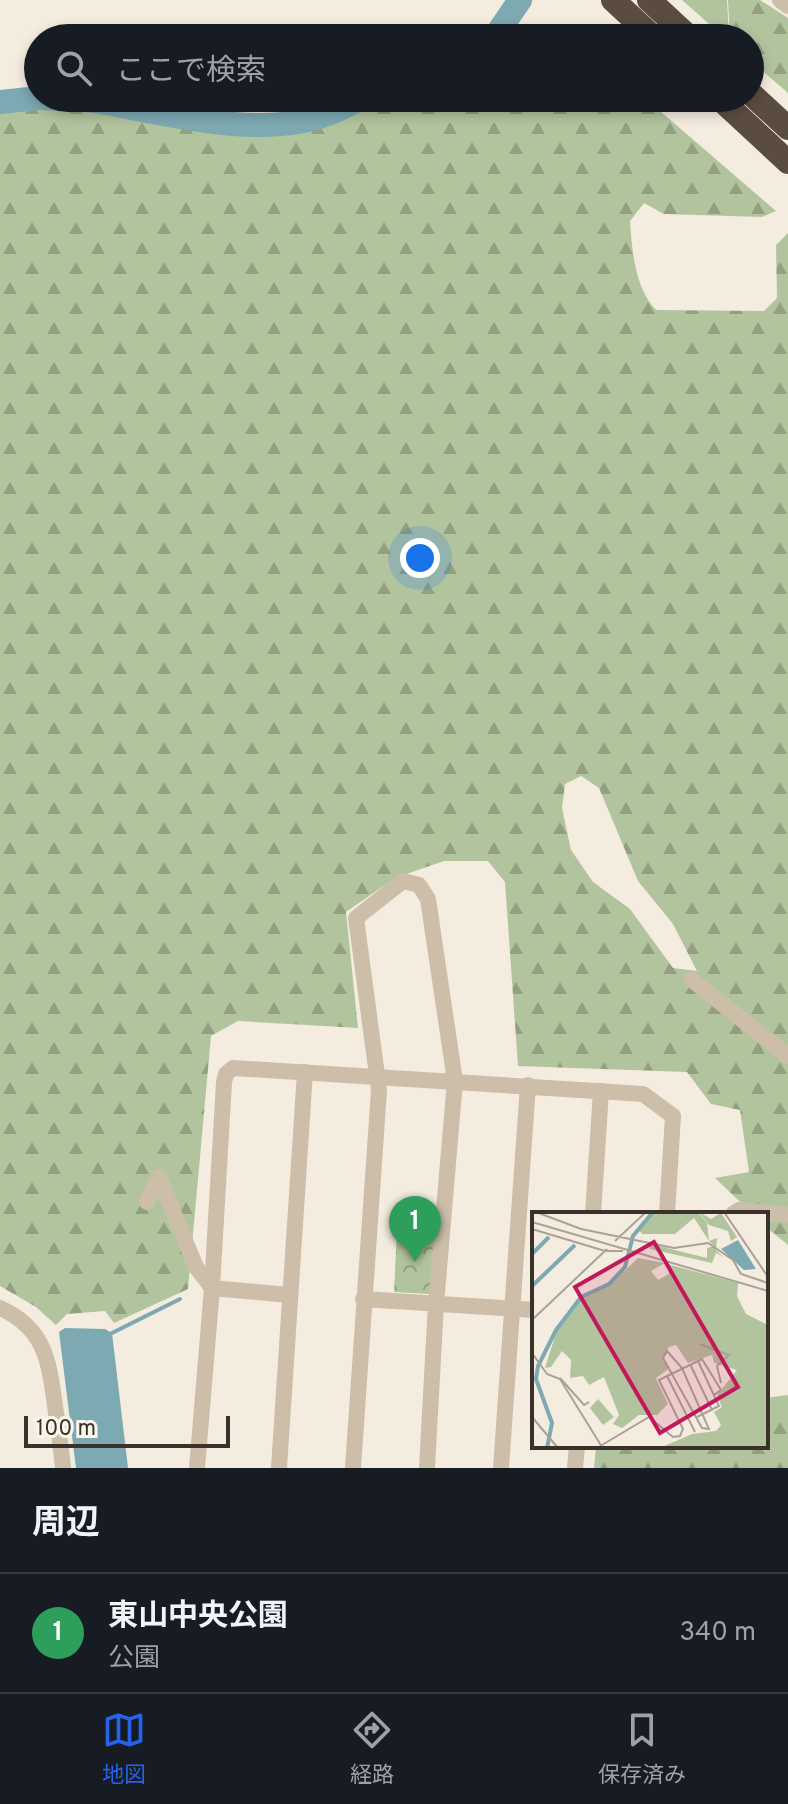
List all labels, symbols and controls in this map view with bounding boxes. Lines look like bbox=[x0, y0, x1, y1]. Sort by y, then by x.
search box bbox=[24, 24, 764, 112]
icon: search bbox=[52, 46, 96, 90]
text: ここで検索 bbox=[116, 54, 266, 91]
your location bbox=[400, 538, 440, 578]
pin: 1 bbox=[389, 1196, 441, 1262]
inset map bbox=[532, 1212, 768, 1448]
scale bar bbox=[24, 1412, 230, 1448]
text: 100 m bbox=[36, 1416, 96, 1443]
text: 周辺 bbox=[32, 1503, 100, 1546]
text: 東山中央公園 bbox=[108, 1599, 288, 1636]
text: 1 bbox=[53, 1617, 63, 1650]
text: 340 m bbox=[679, 1617, 756, 1650]
text: 公園 bbox=[108, 1643, 160, 1676]
tab: 地図 bbox=[102, 1708, 146, 1790]
tab: 経路 bbox=[350, 1708, 394, 1790]
tab: 保存済み bbox=[598, 1708, 686, 1790]

